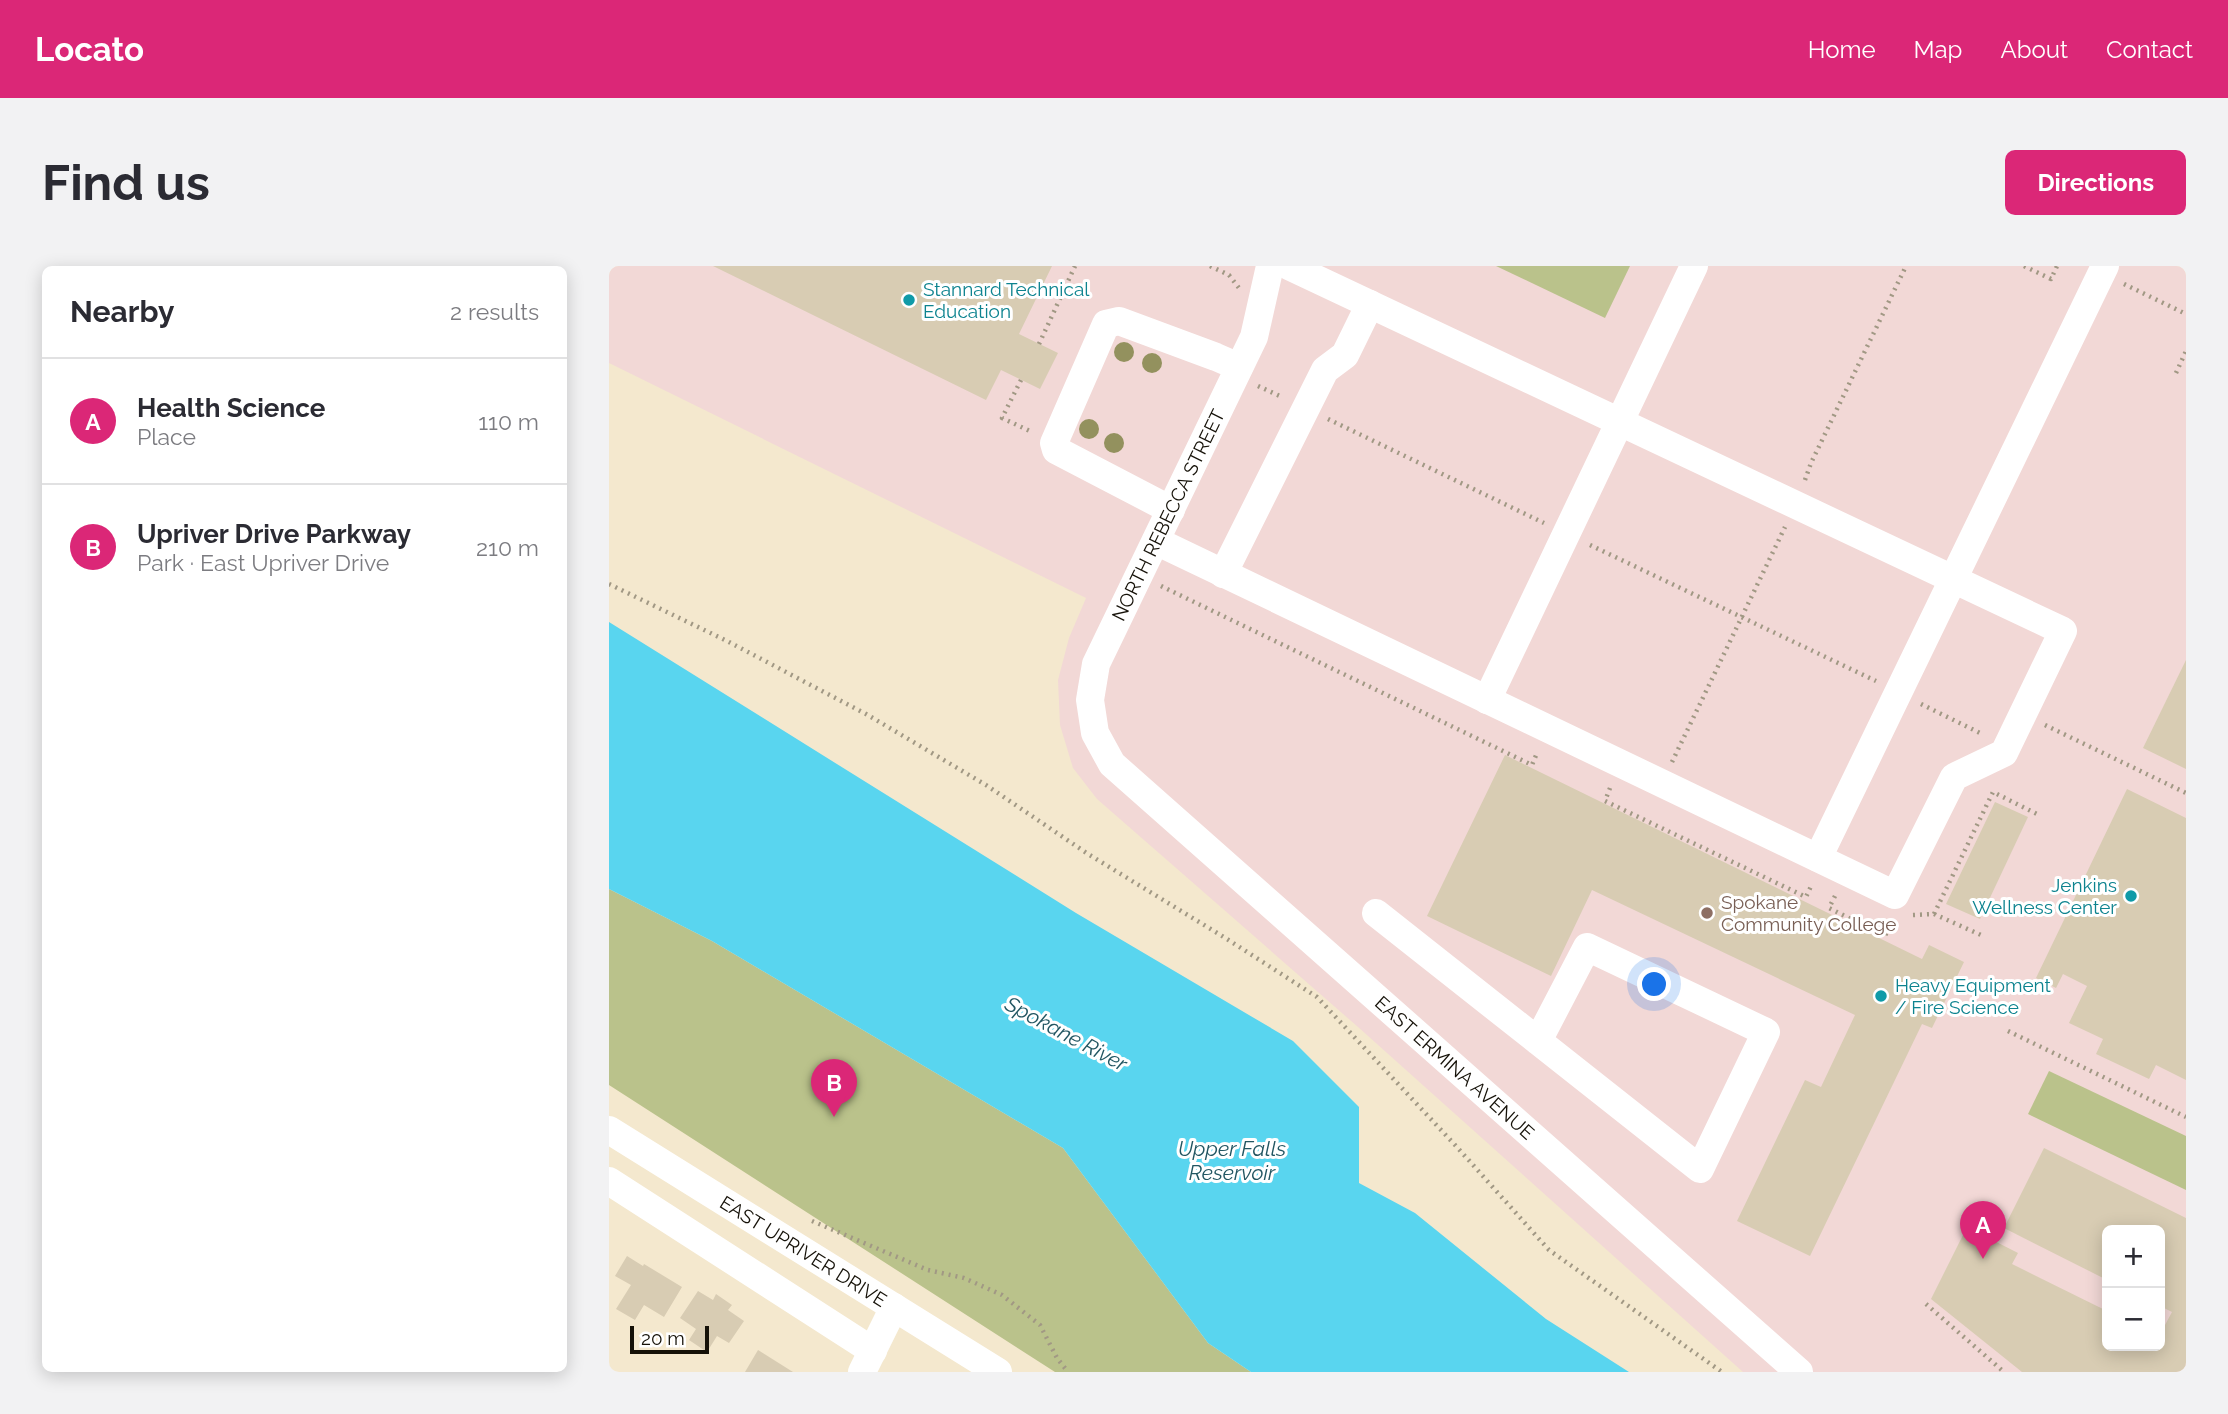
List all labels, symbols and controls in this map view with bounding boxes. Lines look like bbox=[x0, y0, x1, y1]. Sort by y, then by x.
text: Locato bbox=[35, 30, 144, 69]
text: Home bbox=[1808, 35, 1876, 64]
text: Map bbox=[1914, 35, 1962, 64]
text: About bbox=[2000, 35, 2068, 64]
text: Contact bbox=[2106, 35, 2193, 64]
button: Directions bbox=[2005, 150, 2186, 215]
text: Find us bbox=[42, 154, 210, 211]
place label: Stannard Technical Education bbox=[923, 278, 1090, 322]
marker: Stannard Technical Education bbox=[901, 292, 917, 308]
text: Nearby bbox=[70, 294, 174, 329]
text: 2 results bbox=[450, 298, 539, 325]
text: Health Science bbox=[137, 393, 325, 423]
street label: NORTH REBECCA STREET bbox=[1107, 405, 1229, 624]
text: A bbox=[85, 408, 101, 435]
text: 110 m bbox=[478, 408, 539, 435]
text: Place bbox=[137, 423, 196, 450]
text: Upriver Drive Parkway bbox=[137, 519, 411, 549]
text: B bbox=[85, 534, 101, 561]
text: 210 m bbox=[476, 534, 539, 561]
text: Park · East Upriver Drive bbox=[137, 549, 389, 576]
place label: Jenkins Wellness Center bbox=[1972, 874, 2117, 918]
marker: Jenkins Wellness Center bbox=[2123, 888, 2139, 904]
place label: Spokane Community College bbox=[1721, 891, 1897, 935]
marker: Spokane Community College bbox=[1699, 905, 1715, 921]
your location bbox=[1637, 967, 1671, 1001]
place label: Heavy Equipment / Fire Science bbox=[1895, 974, 2052, 1018]
marker: Heavy Equipment / Fire Science bbox=[1873, 988, 1889, 1004]
water label: Spokane River bbox=[1000, 990, 1132, 1077]
street label: EAST ERMINA AVENUE bbox=[1371, 991, 1539, 1144]
pin: B bbox=[811, 1059, 857, 1117]
water label: Upper Falls Reservoir bbox=[1178, 1136, 1286, 1185]
street label: EAST UPRIVER DRIVE bbox=[716, 1191, 891, 1311]
pin: A bbox=[1960, 1201, 2006, 1259]
map controls bbox=[2102, 1225, 2165, 1351]
button: + bbox=[2102, 1225, 2165, 1288]
button: − bbox=[2102, 1288, 2165, 1351]
scale bar bbox=[630, 1323, 709, 1355]
text: 20 m bbox=[641, 1327, 685, 1349]

